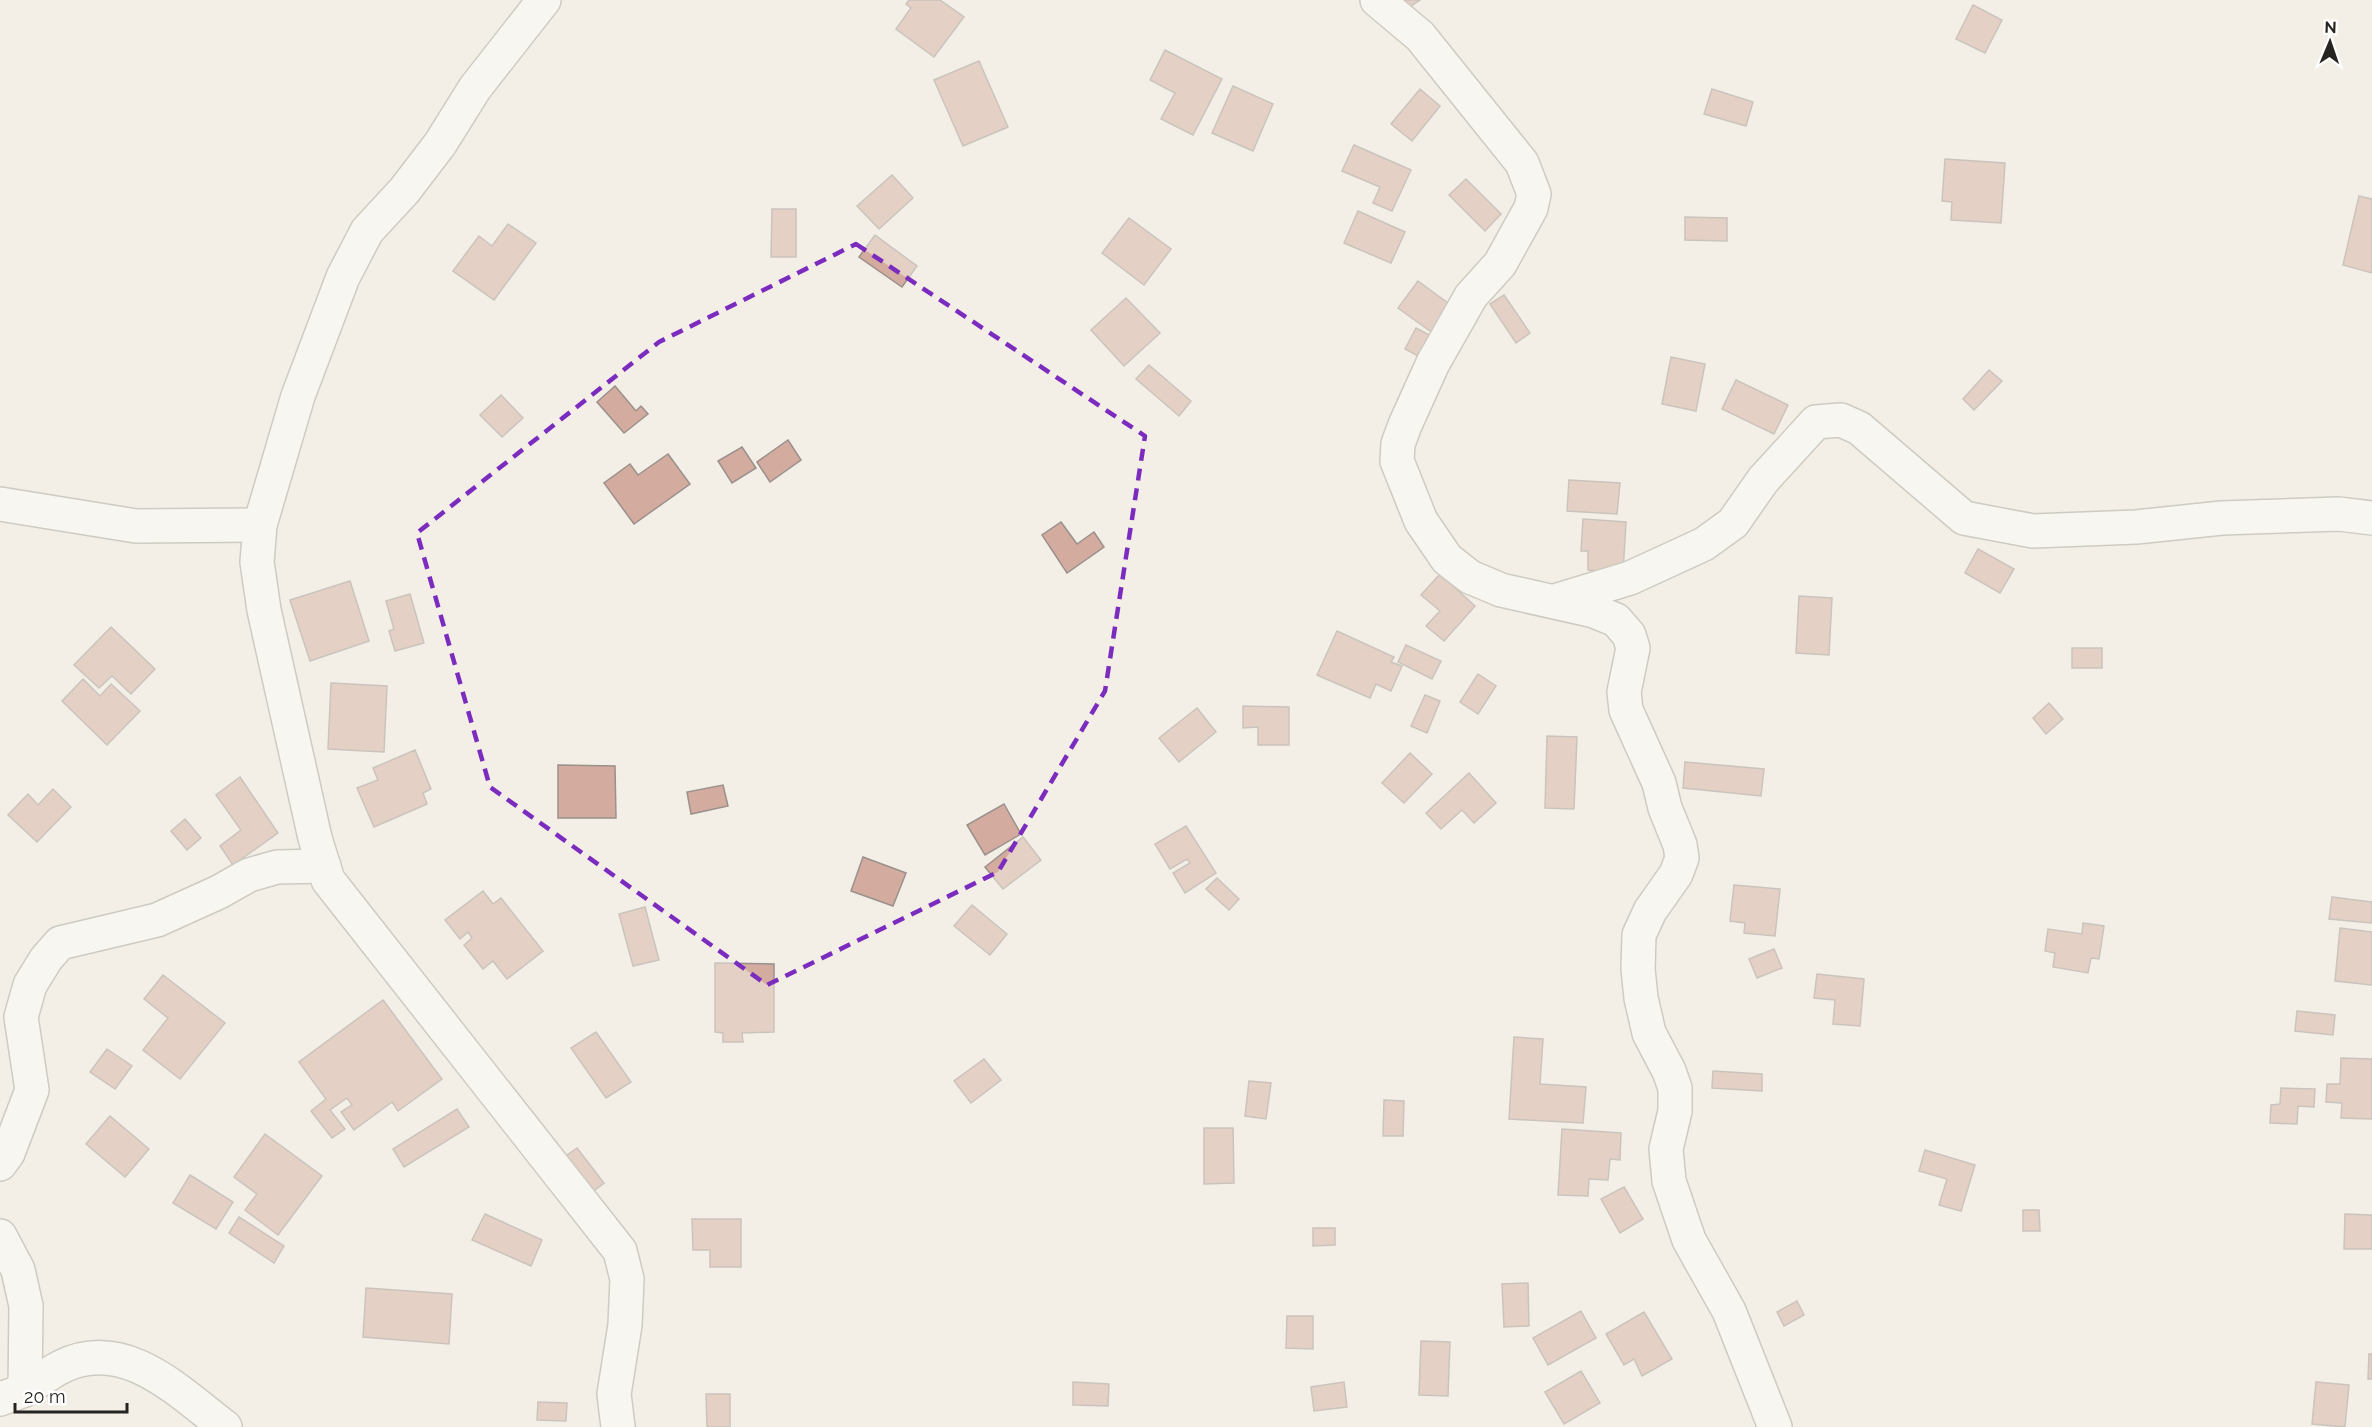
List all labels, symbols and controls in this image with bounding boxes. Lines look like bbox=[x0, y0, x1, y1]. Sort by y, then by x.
north arrow bbox=[2300, 12, 2360, 72]
text: N bbox=[2324, 18, 2337, 37]
scale bar bbox=[15, 1376, 128, 1414]
text: 20 m bbox=[24, 1386, 66, 1407]

